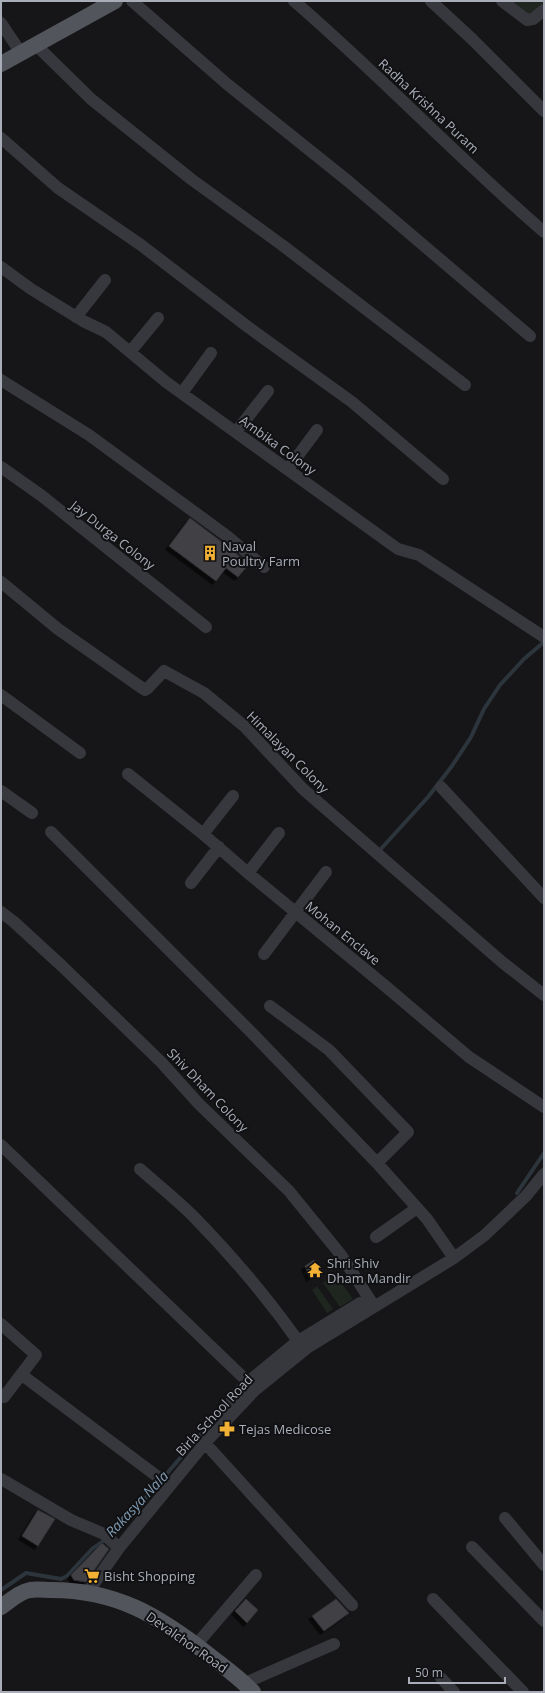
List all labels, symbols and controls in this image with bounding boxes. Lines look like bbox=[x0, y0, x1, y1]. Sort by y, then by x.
street label: Radha Krishna Puram bbox=[375, 55, 483, 157]
street label: Ambika Colony bbox=[236, 411, 320, 479]
street label: Jay Durga Colony bbox=[65, 495, 159, 574]
place label: Naval Poultry Farm bbox=[222, 537, 300, 570]
building icon: Naval Poultry Farm bbox=[201, 544, 219, 562]
street label: Himalayan Colony bbox=[243, 707, 333, 797]
street label: Mohan Enclave bbox=[302, 897, 384, 969]
street label: Shiv Dham Colony bbox=[163, 1044, 253, 1136]
place label: Shri Shiv Dham Mandir bbox=[327, 1254, 411, 1287]
temple icon: Shri Shiv Dham Mandir bbox=[306, 1261, 324, 1279]
street label: Birla School Road bbox=[171, 1370, 257, 1460]
pharmacy icon: Tejas Medicose bbox=[218, 1420, 236, 1438]
place label: Tejas Medicose bbox=[239, 1420, 331, 1438]
water label: Rakasya Nala bbox=[101, 1466, 172, 1541]
supermarket icon: Bisht Shopping bbox=[83, 1567, 101, 1585]
place label: Bisht Shopping bbox=[104, 1567, 195, 1585]
street label: Devalchor Road bbox=[143, 1607, 231, 1677]
scale bar bbox=[409, 1659, 505, 1685]
text: 50 m bbox=[415, 1664, 443, 1681]

